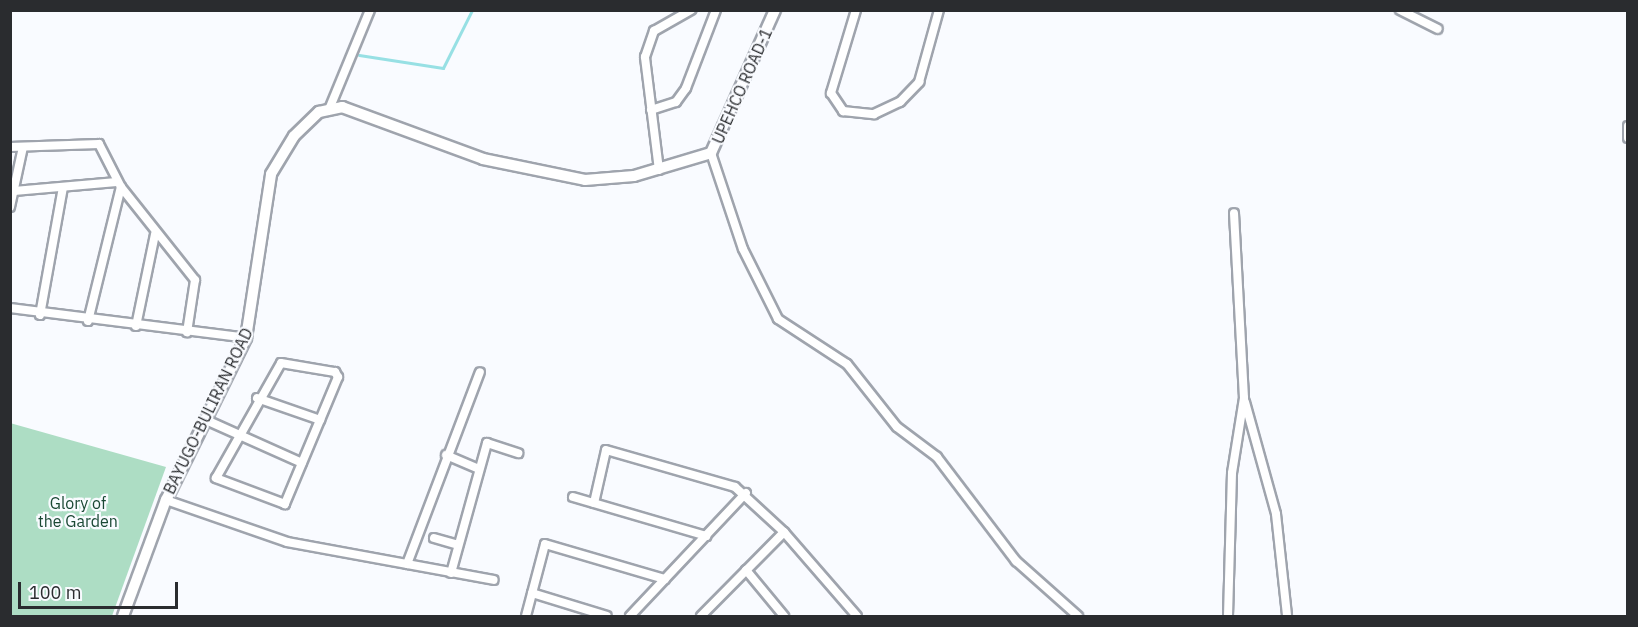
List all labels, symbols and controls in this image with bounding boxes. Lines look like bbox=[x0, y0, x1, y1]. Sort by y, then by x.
street label: UPEHCO ROAD-1 bbox=[708, 25, 776, 147]
street label: BAYUGO-BULIRAN ROAD bbox=[159, 325, 257, 497]
park label: Glory of the Garden bbox=[38, 493, 118, 531]
scale bar bbox=[21, 570, 182, 608]
text: 100 m bbox=[29, 581, 81, 604]

